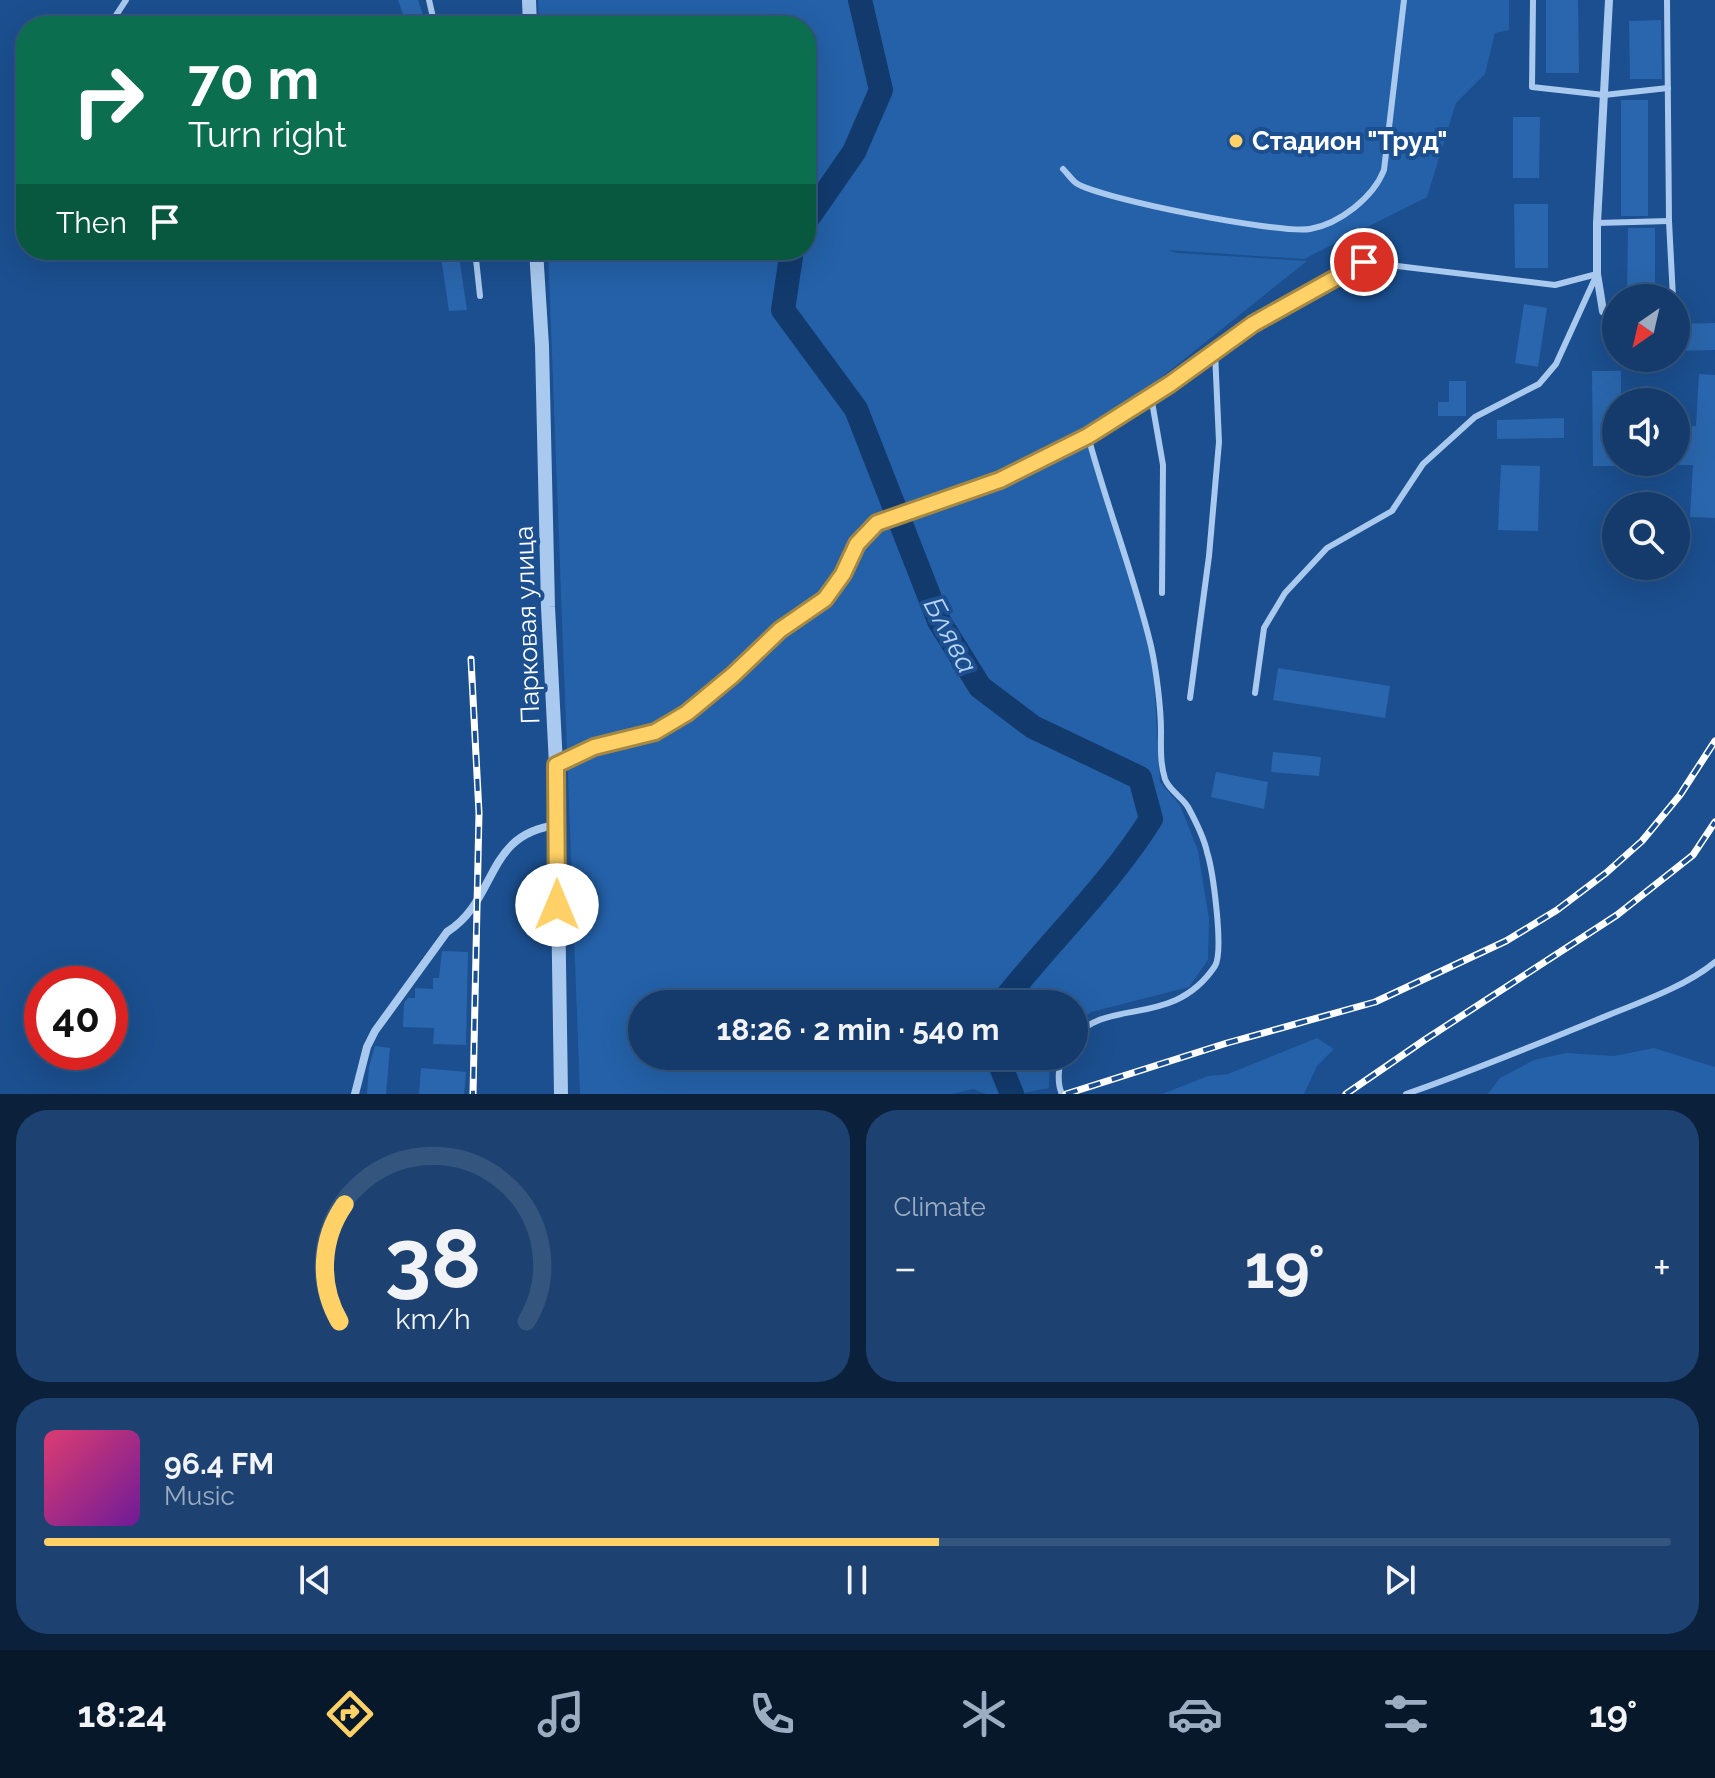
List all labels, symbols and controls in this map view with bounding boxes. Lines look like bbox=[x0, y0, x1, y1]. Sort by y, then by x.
text: 70 m bbox=[188, 46, 319, 112]
icon: right bbox=[56, 48, 160, 152]
text: Turn right bbox=[188, 113, 347, 155]
place label: Стадион "Труд" bbox=[1252, 126, 1448, 156]
marker: Стадион "Труд" bbox=[1227, 132, 1245, 150]
icon: arrive bbox=[143, 200, 187, 244]
text: Then bbox=[56, 205, 127, 240]
pin bbox=[1330, 228, 1398, 296]
icon: arrive bbox=[1342, 240, 1386, 284]
north arrow bbox=[1602, 284, 1690, 372]
map controls bbox=[1602, 284, 1690, 580]
button: sound bbox=[1602, 388, 1690, 476]
button: search bbox=[1602, 492, 1690, 580]
street label: Парковая улица bbox=[509, 525, 545, 725]
water label: Блява bbox=[917, 592, 984, 679]
position arrow bbox=[515, 863, 599, 947]
speed limit sign: 40 bbox=[24, 966, 128, 1070]
text: 18:26 · 2 min · 540 m bbox=[717, 1012, 999, 1047]
text: Climate bbox=[894, 1192, 986, 1222]
text: 38 bbox=[384, 1210, 481, 1307]
text: 19° bbox=[1245, 1232, 1325, 1302]
text: − bbox=[894, 1242, 917, 1293]
text: + bbox=[1653, 1242, 1671, 1293]
text: km/h bbox=[395, 1302, 470, 1336]
text: 96.4 FM bbox=[164, 1446, 274, 1481]
text: Music bbox=[164, 1481, 235, 1511]
icon: previous bbox=[293, 1558, 337, 1602]
icon: pause bbox=[835, 1558, 879, 1602]
icon: next bbox=[1378, 1558, 1422, 1602]
icon: directions bbox=[322, 1686, 378, 1742]
icon: music bbox=[533, 1686, 589, 1742]
icon: phone bbox=[744, 1686, 800, 1742]
icon: climate bbox=[956, 1686, 1012, 1742]
icon: car bbox=[1167, 1686, 1223, 1742]
icon: filters bbox=[1378, 1686, 1434, 1742]
text: 18:24 bbox=[78, 1693, 167, 1735]
text: 19° bbox=[1589, 1693, 1637, 1735]

